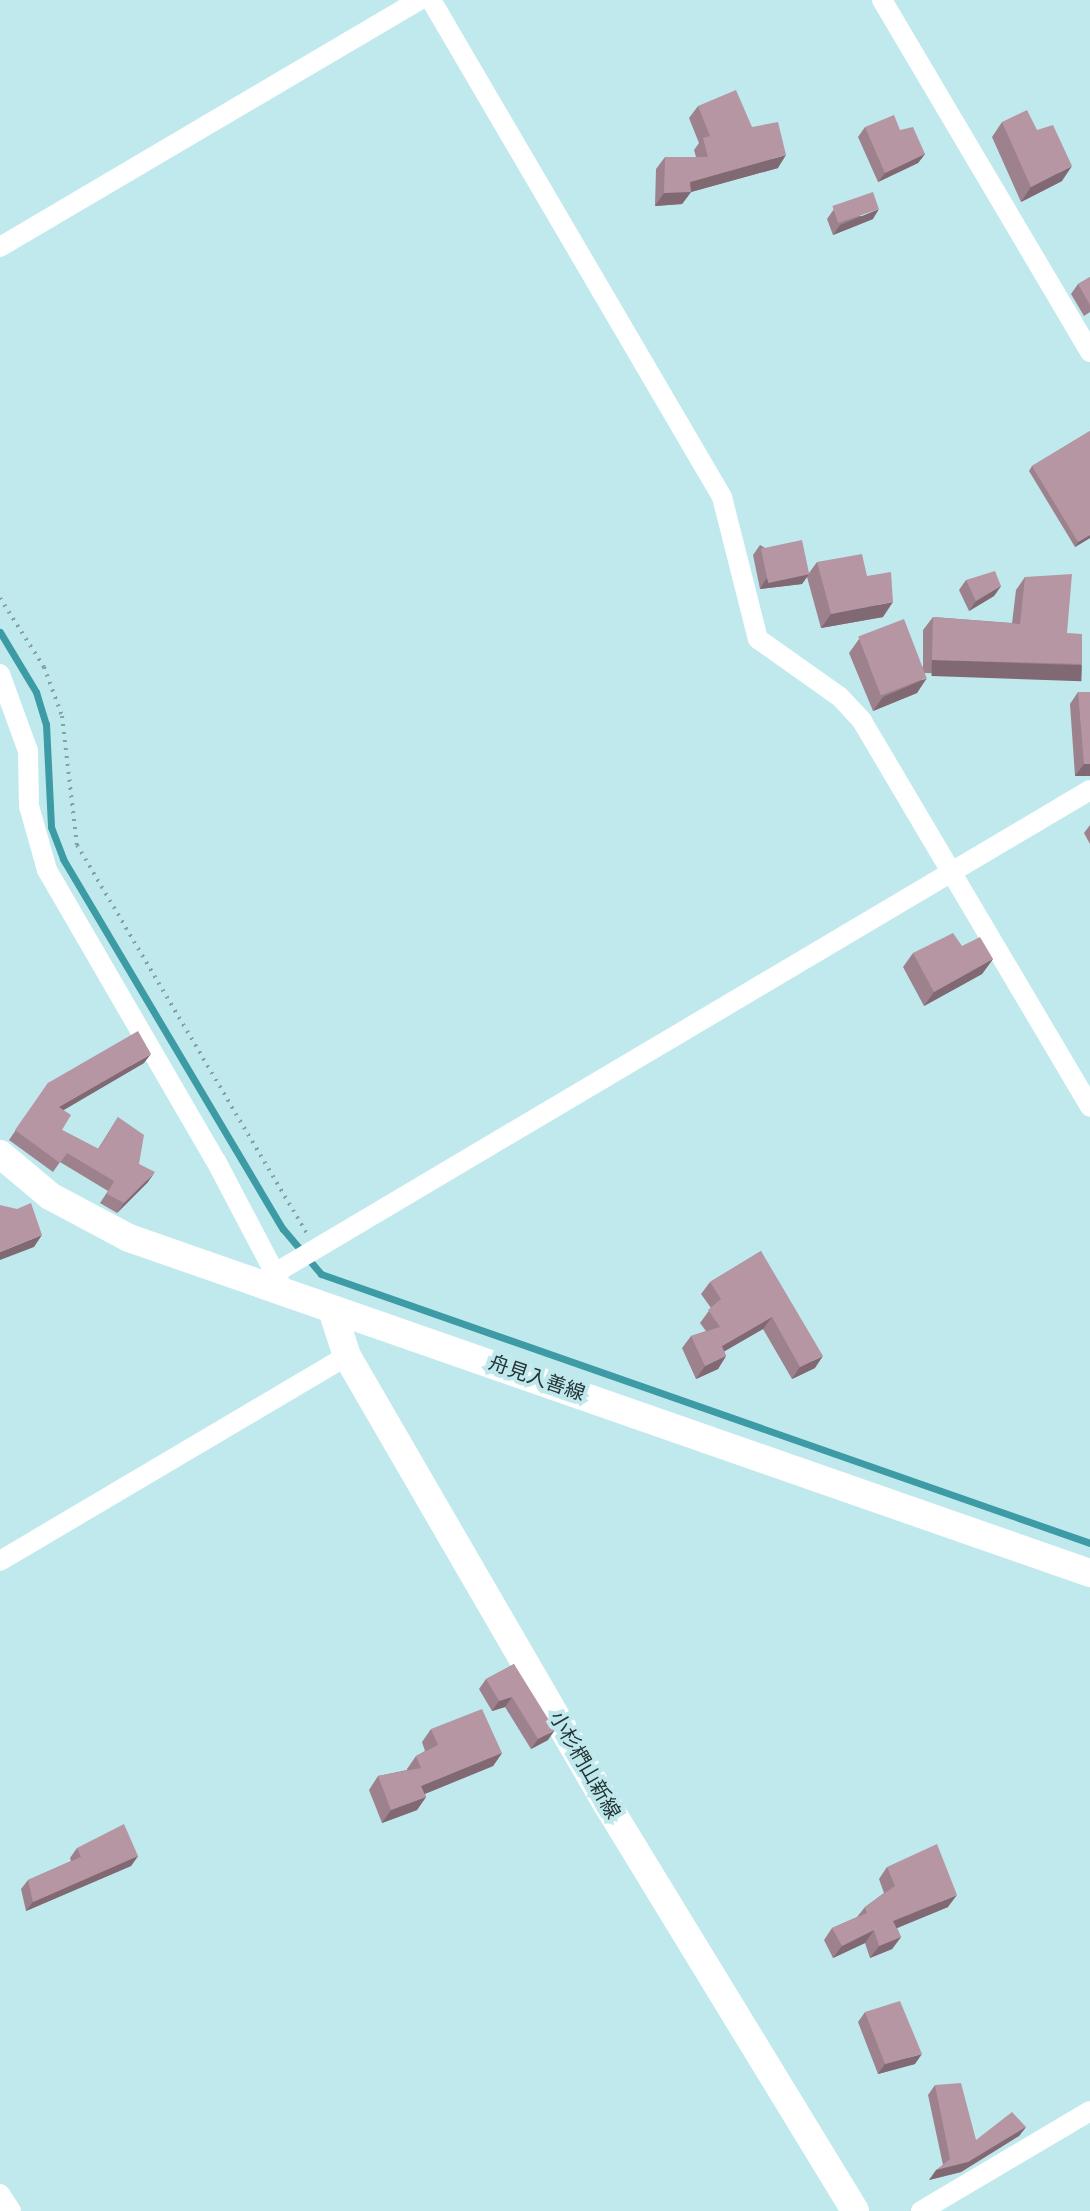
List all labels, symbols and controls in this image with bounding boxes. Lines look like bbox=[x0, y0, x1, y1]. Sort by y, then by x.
street label: 舟見入善線 bbox=[486, 1350, 588, 1406]
street label: 小杉椚山新線 bbox=[545, 1707, 625, 1823]

